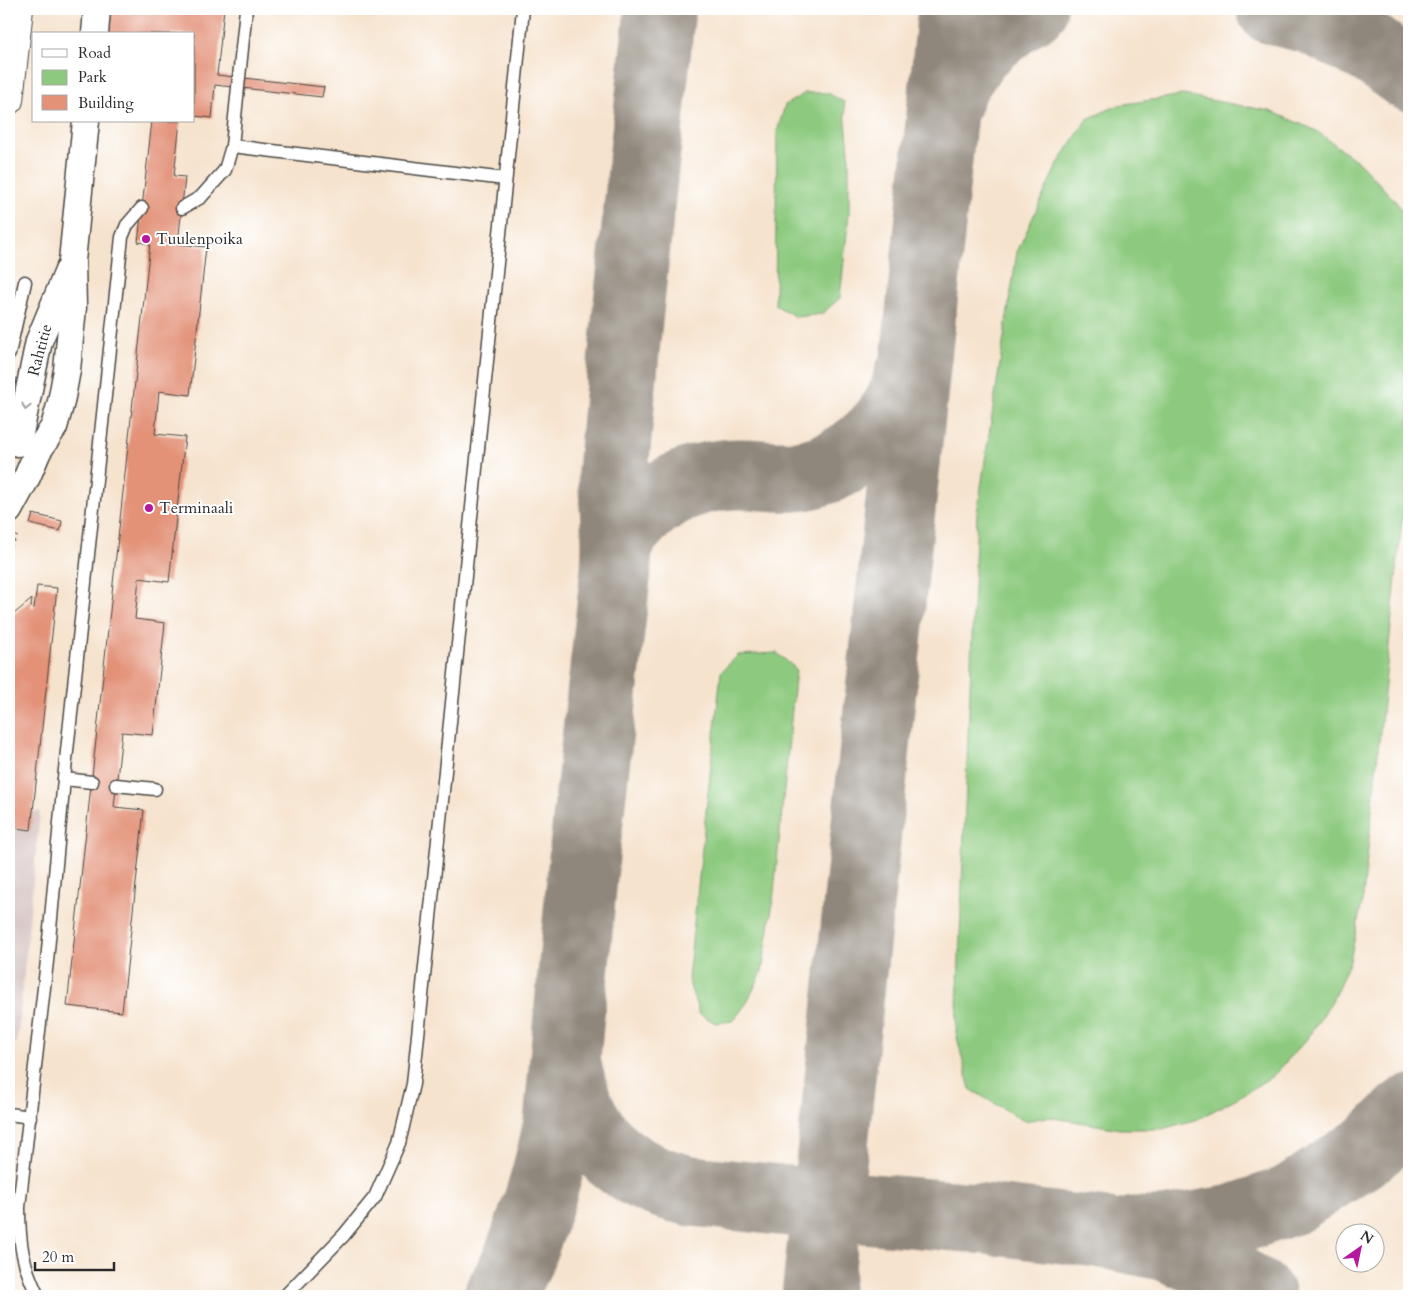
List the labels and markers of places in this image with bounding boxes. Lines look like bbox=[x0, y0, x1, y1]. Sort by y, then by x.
place label: Tuulenpoika bbox=[156, 228, 243, 250]
marker: Tuulenpoika bbox=[140, 233, 152, 245]
place label: Terminaali bbox=[159, 497, 234, 519]
marker: Terminaali bbox=[143, 502, 155, 514]

